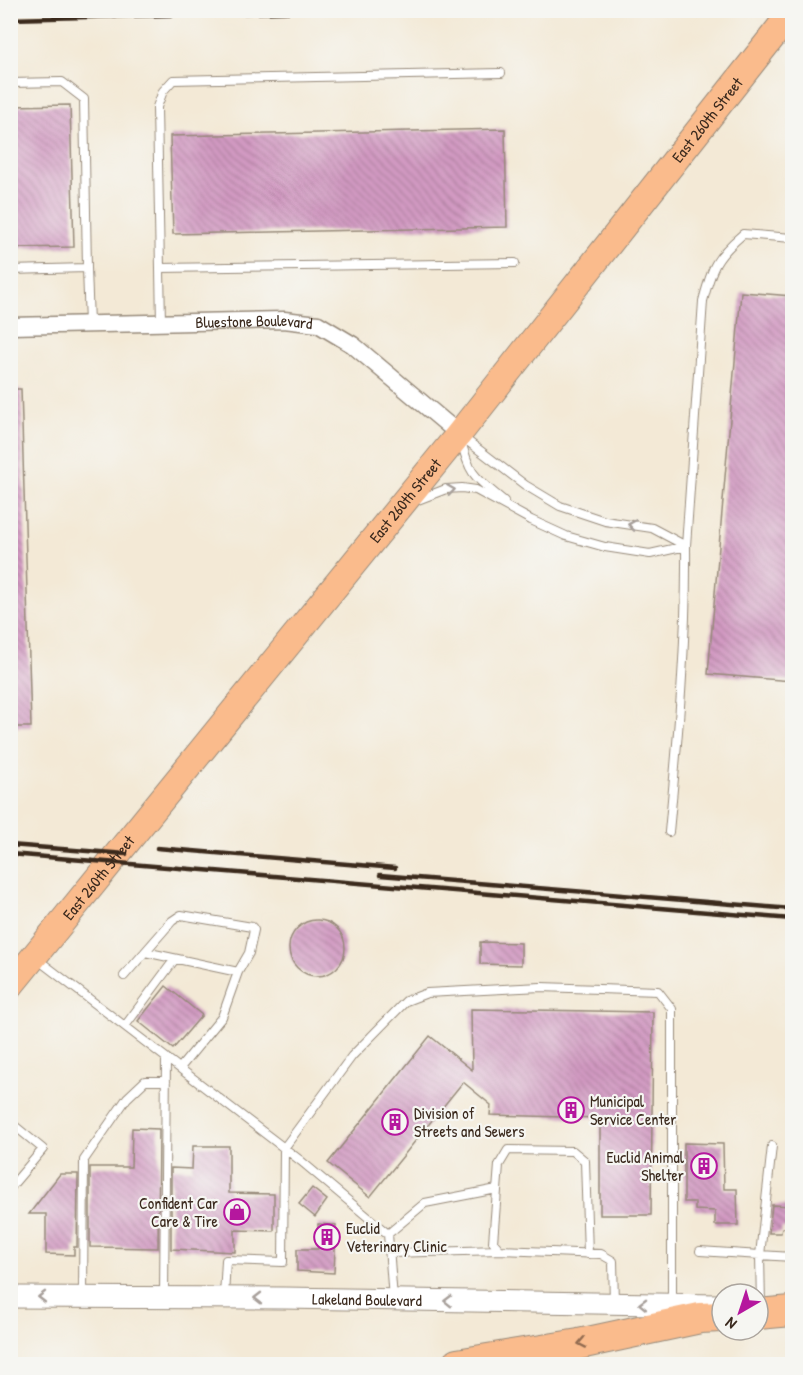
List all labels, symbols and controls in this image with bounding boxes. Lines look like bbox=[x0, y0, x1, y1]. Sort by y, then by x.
street label: East 260th Street bbox=[667, 72, 748, 167]
street label: Bluestone Boulevard bbox=[195, 309, 314, 334]
street label: East 260th Street bbox=[364, 453, 446, 547]
one-way arrow bbox=[446, 484, 455, 496]
one-way arrow bbox=[628, 520, 637, 532]
street label: East 260th Street bbox=[57, 830, 140, 924]
place label: Municipal Service Center bbox=[590, 1090, 677, 1130]
building icon: Municipal Service Center bbox=[556, 1095, 586, 1125]
place label: Division of Streets and Sewers bbox=[414, 1102, 524, 1142]
building icon: Division of Streets and Sewers bbox=[380, 1107, 410, 1137]
place label: Euclid Animal Shelter bbox=[607, 1146, 685, 1186]
building icon: Euclid Animal Shelter bbox=[689, 1151, 719, 1181]
place label: Confident Car Care & Tire bbox=[139, 1192, 219, 1232]
shop icon: Confident Car Care & Tire bbox=[222, 1197, 252, 1227]
place label: Euclid Veterinary Clinic bbox=[346, 1217, 448, 1257]
building icon: Euclid Veterinary Clinic bbox=[312, 1222, 342, 1252]
north arrow bbox=[710, 1282, 770, 1342]
street label: Lakeland Boulevard bbox=[312, 1287, 422, 1311]
one-way arrow bbox=[37, 1291, 46, 1303]
one-way arrow bbox=[253, 1292, 262, 1304]
one-way arrow bbox=[443, 1295, 452, 1307]
one-way arrow bbox=[638, 1298, 647, 1310]
text: N bbox=[720, 1312, 741, 1335]
one-way arrow bbox=[577, 1336, 587, 1349]

